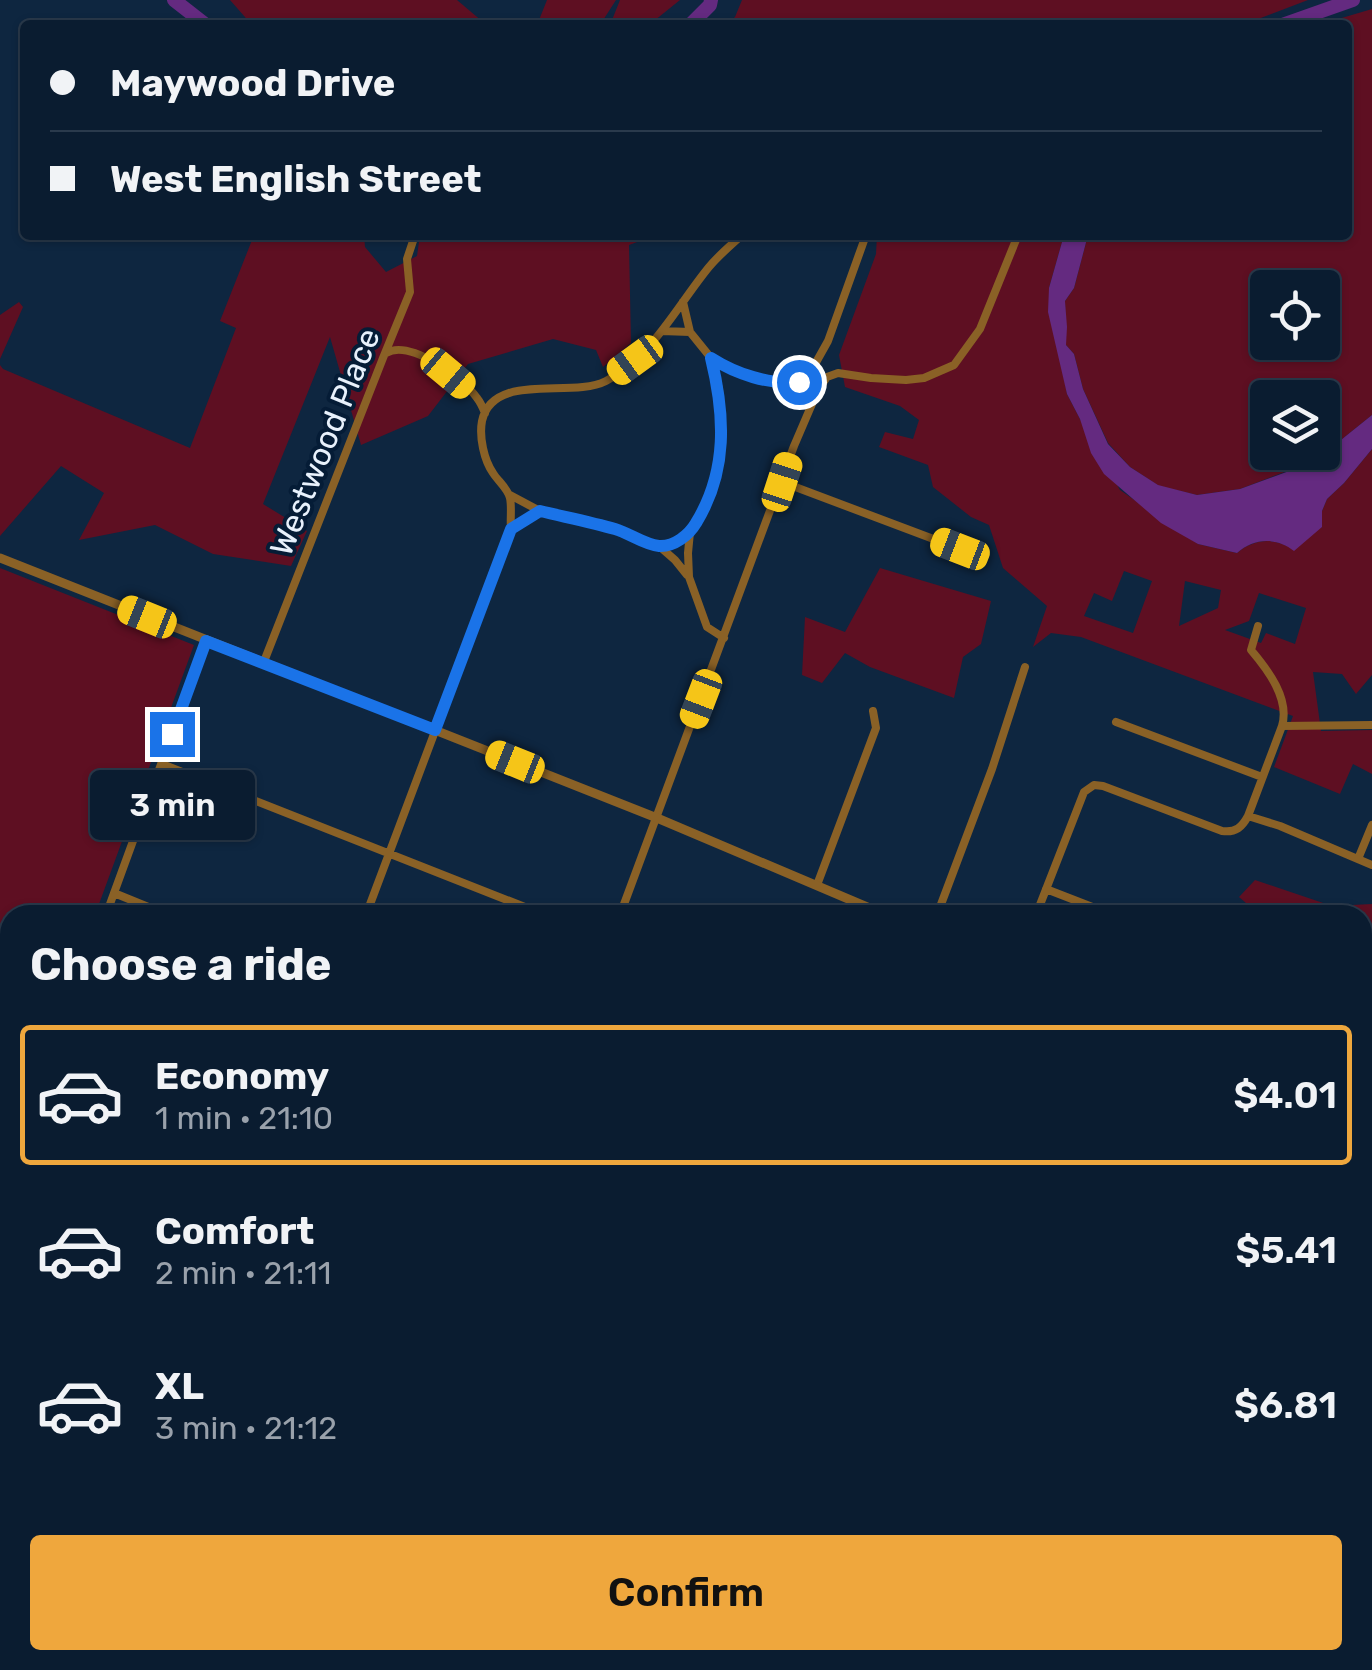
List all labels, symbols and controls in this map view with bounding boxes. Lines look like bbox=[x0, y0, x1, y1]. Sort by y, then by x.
text: Maywood Drive bbox=[110, 60, 395, 106]
text: West English Street bbox=[110, 156, 481, 202]
map controls bbox=[1250, 270, 1340, 470]
button: locate bbox=[1250, 270, 1340, 360]
street label: Westwood Place bbox=[262, 323, 388, 561]
car bbox=[602, 330, 668, 390]
car bbox=[415, 342, 481, 404]
route start bbox=[777, 360, 822, 405]
button: layers bbox=[1250, 380, 1340, 470]
car bbox=[758, 449, 806, 515]
car bbox=[927, 524, 993, 574]
car bbox=[114, 592, 180, 642]
car bbox=[676, 666, 726, 732]
route end bbox=[150, 712, 195, 757]
car bbox=[482, 737, 548, 787]
callout: 3 min bbox=[90, 769, 254, 839]
text: 3 min bbox=[130, 786, 215, 824]
text: Choose a ride bbox=[30, 938, 332, 991]
icon: car bbox=[35, 1050, 125, 1140]
text: Economy bbox=[155, 1053, 329, 1099]
text: $4.01 bbox=[1233, 1072, 1337, 1118]
text: 1 min · 21:10 bbox=[155, 1099, 333, 1137]
icon: car bbox=[35, 1205, 125, 1295]
text: Comfort bbox=[155, 1208, 314, 1254]
text: $5.41 bbox=[1236, 1227, 1337, 1273]
text: 2 min · 21:11 bbox=[155, 1254, 332, 1292]
icon: car bbox=[35, 1360, 125, 1450]
text: XL bbox=[155, 1363, 204, 1409]
text: $6.81 bbox=[1234, 1382, 1337, 1428]
text: 3 min · 21:12 bbox=[155, 1409, 337, 1447]
button: Confirm bbox=[30, 1535, 1342, 1650]

